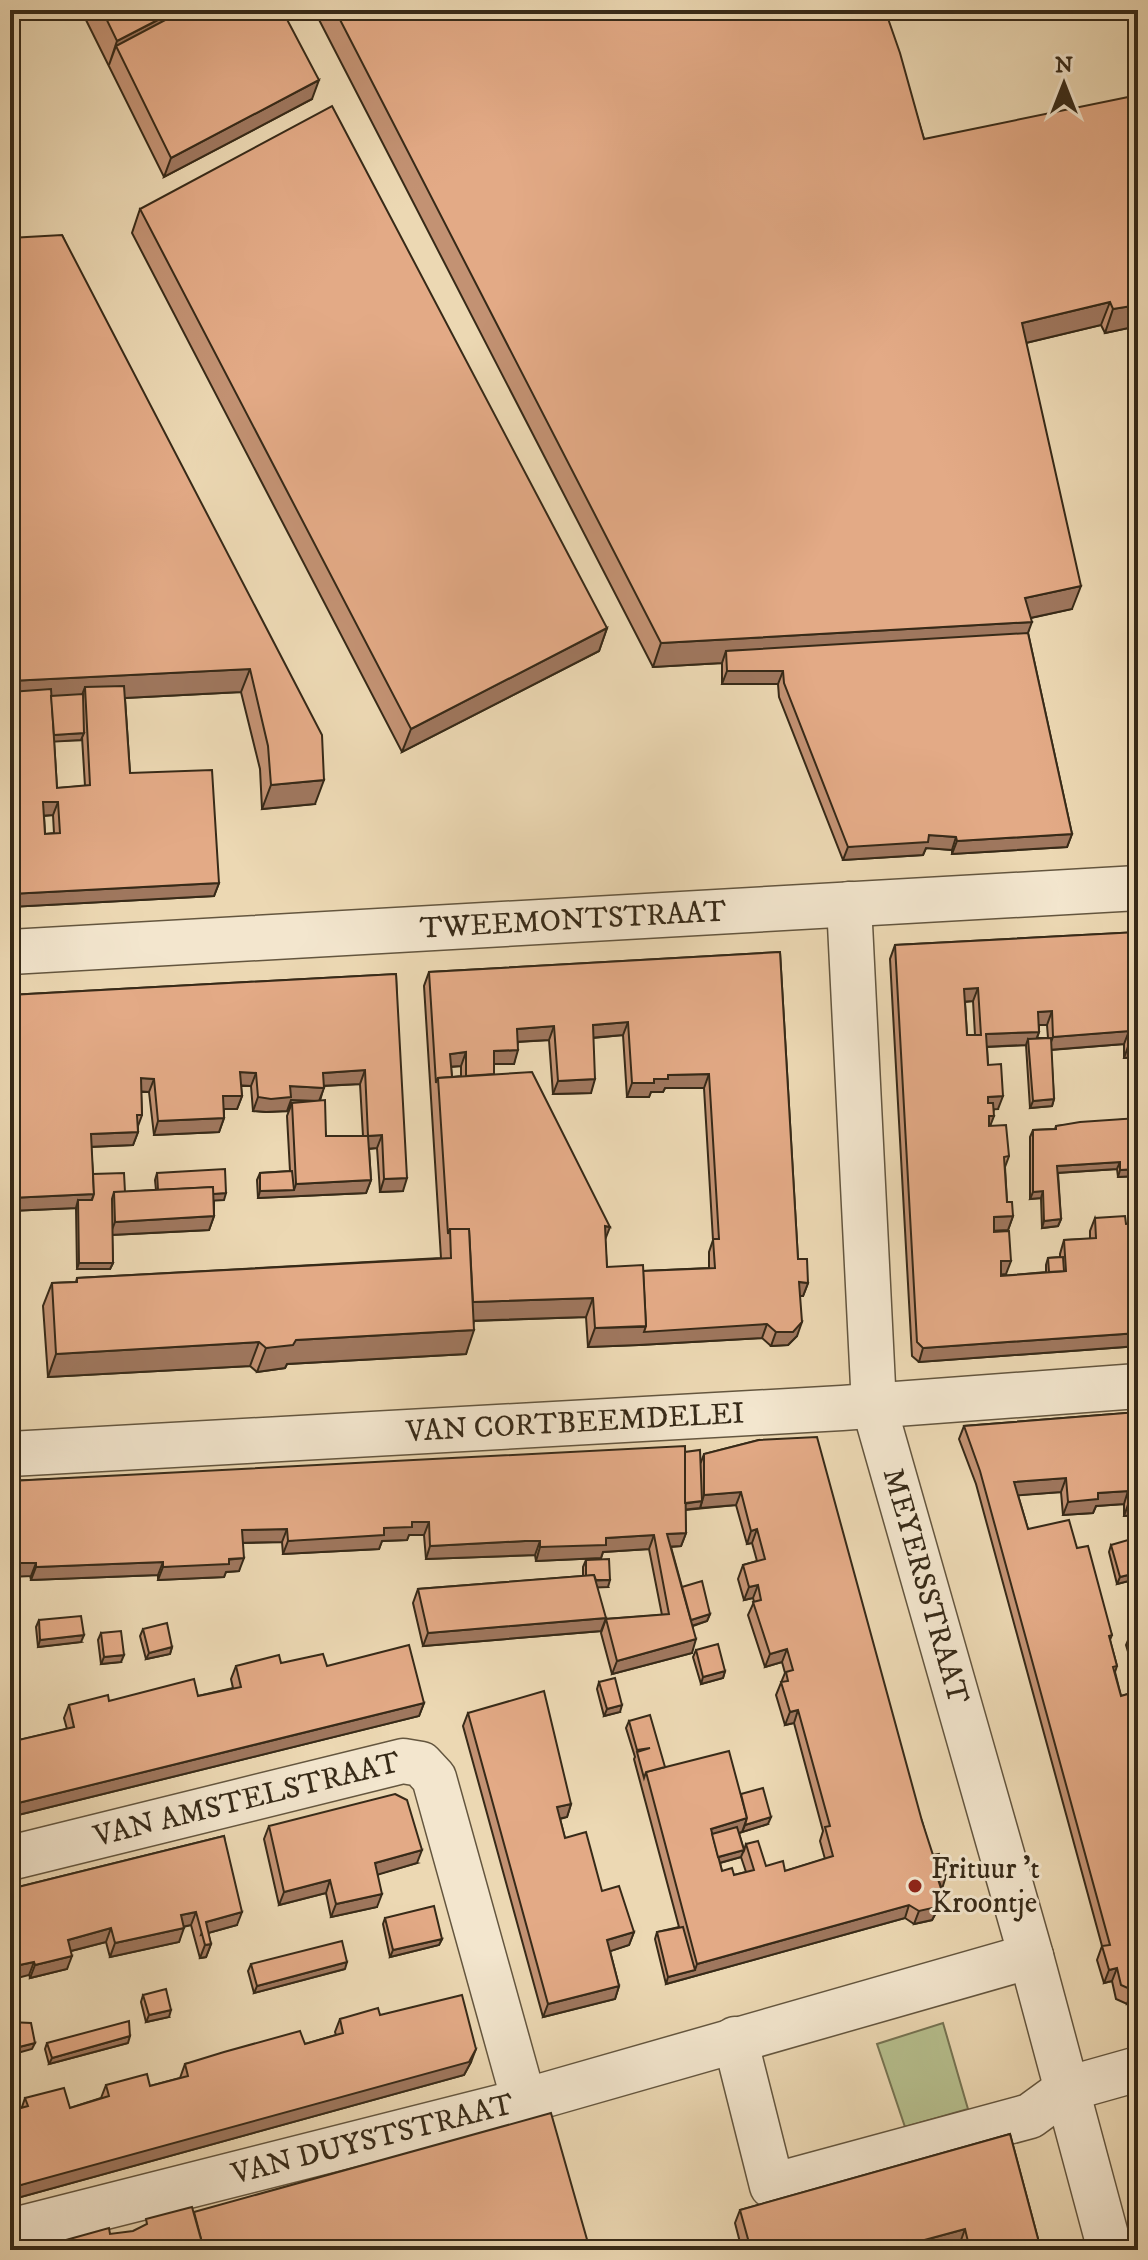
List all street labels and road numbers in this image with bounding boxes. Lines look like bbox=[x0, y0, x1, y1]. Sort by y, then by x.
street label: TWEEMONTSTRAAT bbox=[419, 893, 728, 947]
street label: VAN CORTBEEMDELEI bbox=[404, 1395, 745, 1451]
street label: MEYERSSTRAAT bbox=[874, 1464, 977, 1709]
street label: VAN AMSTELSTRAAT bbox=[89, 1744, 404, 1855]
street label: VAN DUYSTSTRAAT bbox=[227, 2086, 518, 2193]

